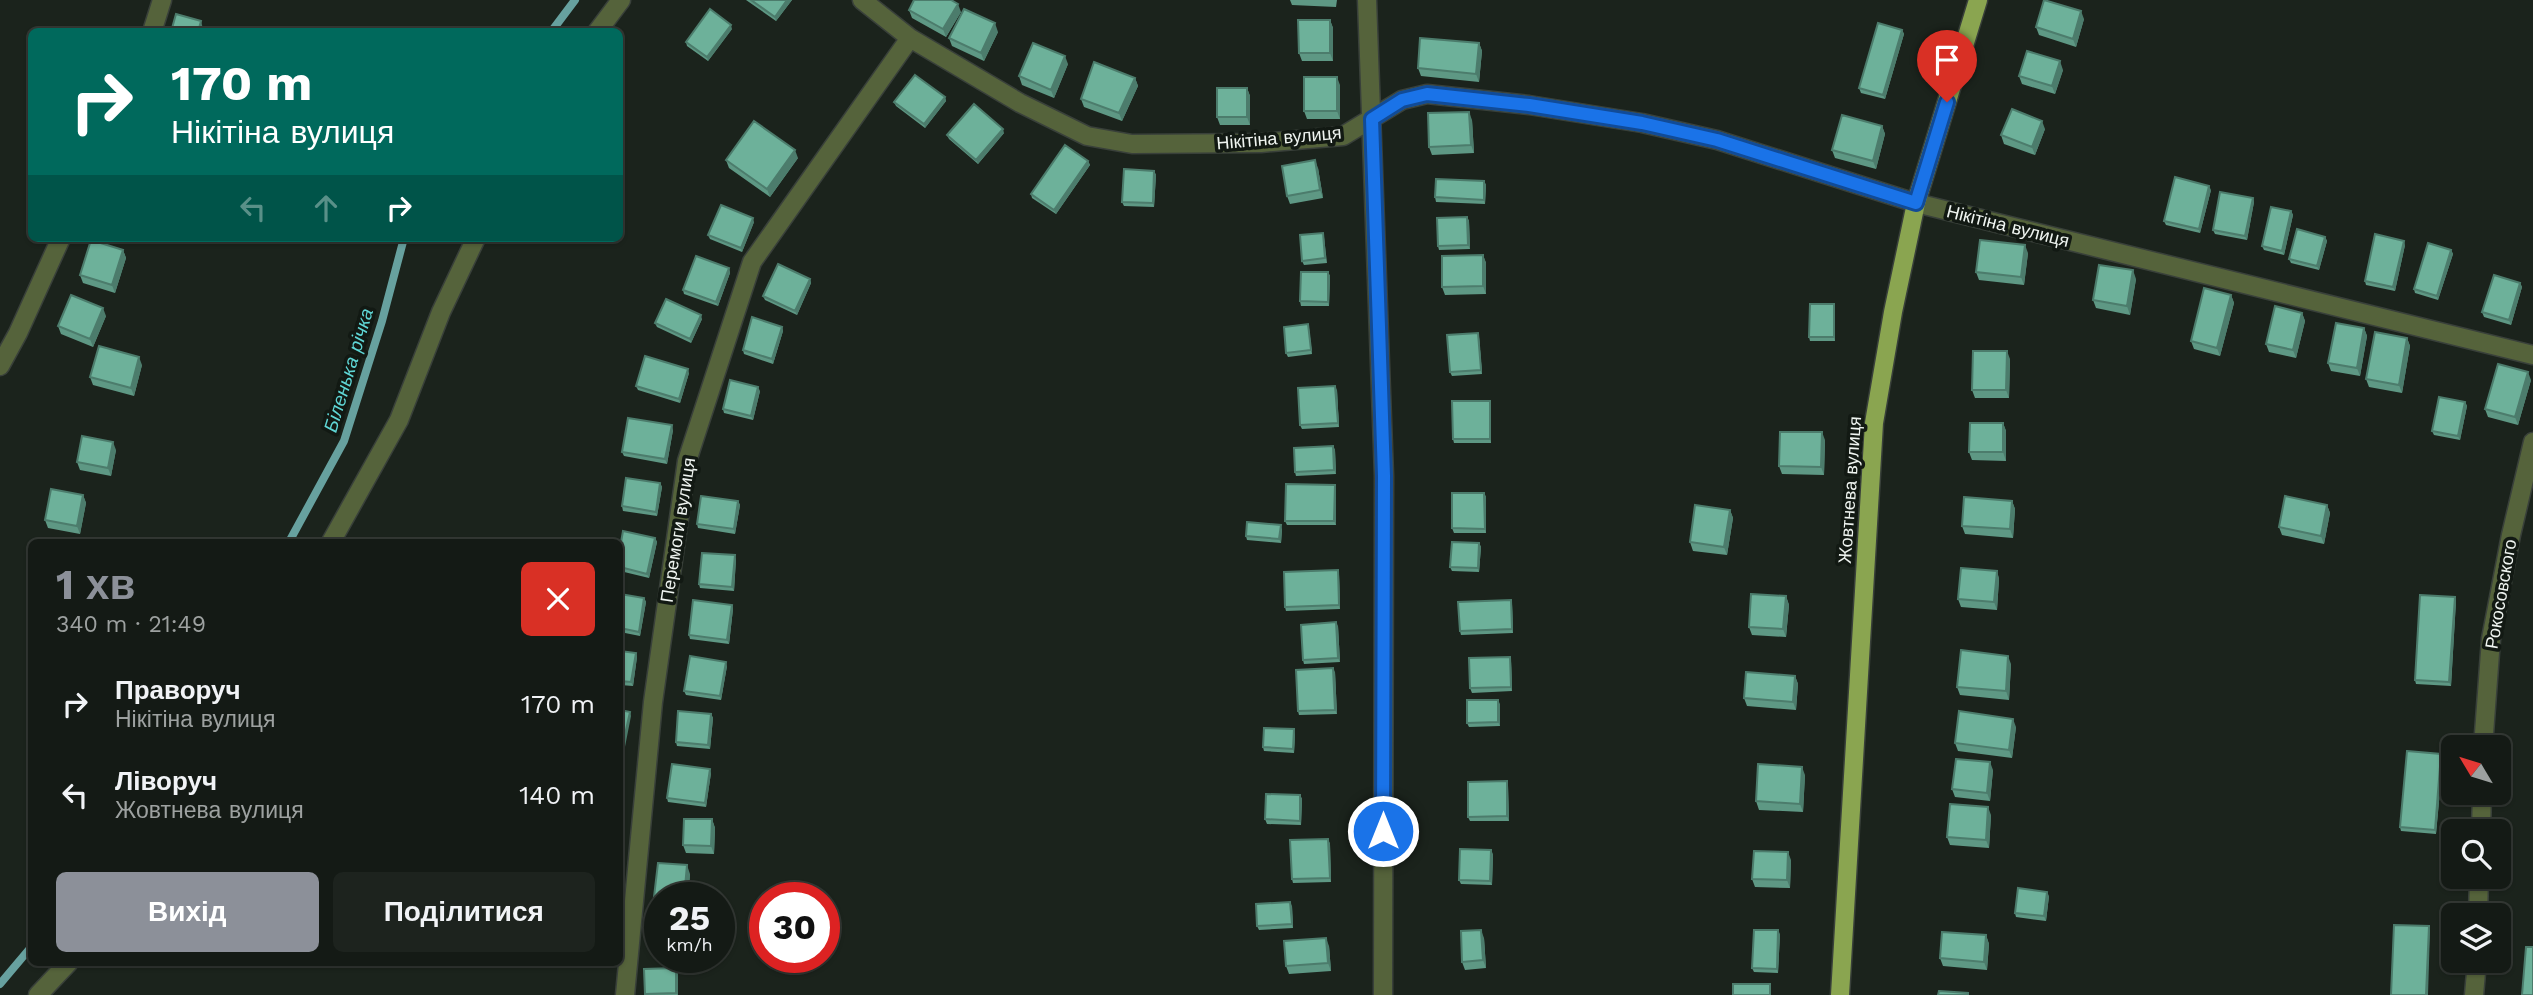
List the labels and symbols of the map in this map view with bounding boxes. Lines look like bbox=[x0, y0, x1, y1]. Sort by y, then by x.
pin bbox=[1917, 30, 1977, 102]
street label: Нікітіна вулиця bbox=[1215, 122, 1342, 153]
street label: Нікітіна вулиця bbox=[1945, 200, 2072, 251]
water label: Біленька річка bbox=[319, 305, 378, 435]
street label: Жовтнева вулиця bbox=[1834, 416, 1865, 564]
street label: Перемоги вулиця bbox=[656, 456, 699, 604]
street label: Рокосовского bbox=[2481, 537, 2520, 650]
north arrow bbox=[2441, 735, 2511, 805]
position arrow bbox=[1346, 794, 1420, 868]
speed limit sign: 30 bbox=[749, 882, 840, 973]

